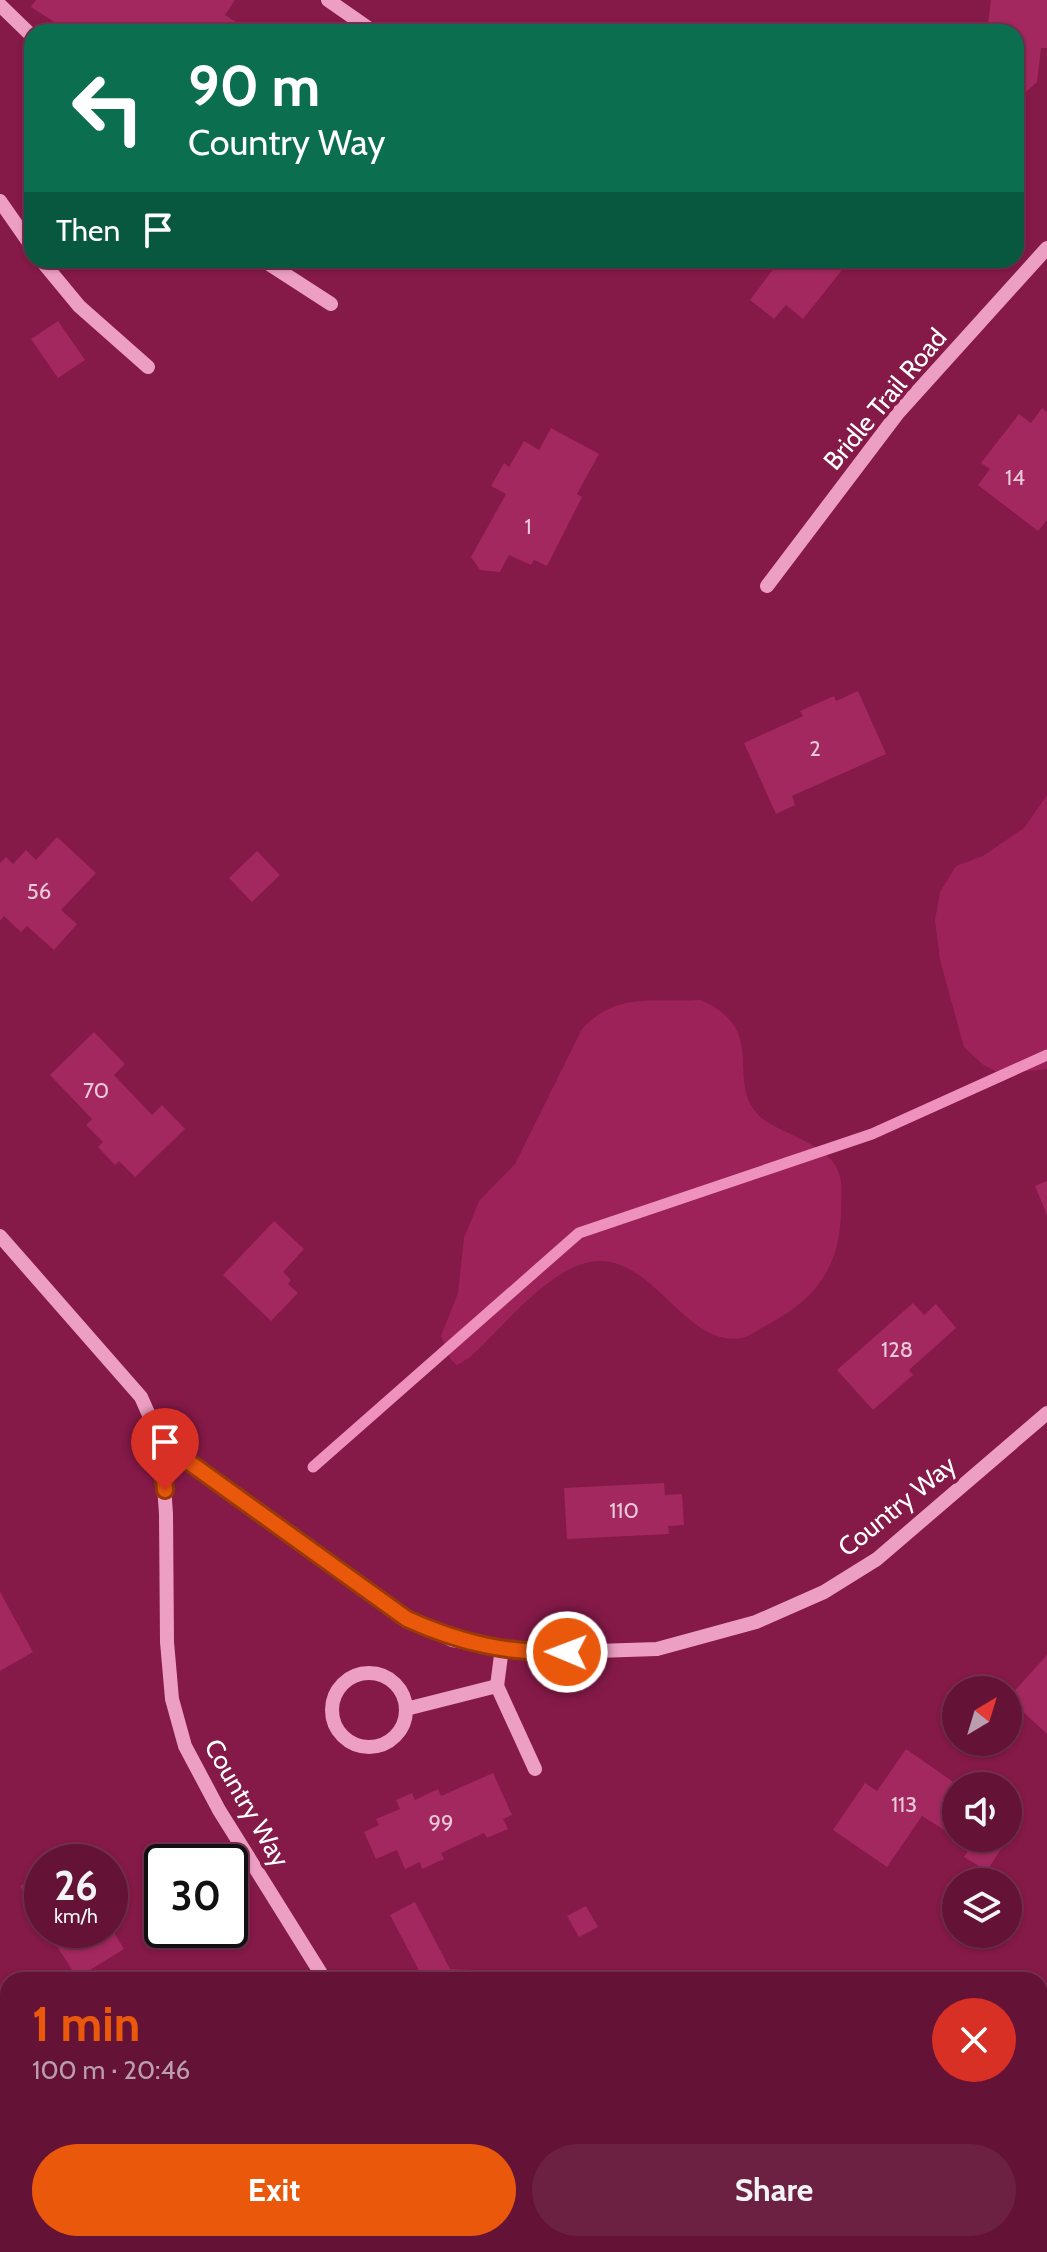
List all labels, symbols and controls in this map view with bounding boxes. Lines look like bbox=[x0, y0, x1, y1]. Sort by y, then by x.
text: 90 m bbox=[188, 52, 320, 120]
icon: left bbox=[56, 56, 160, 160]
text: Country Way bbox=[188, 120, 385, 164]
icon: arrive bbox=[136, 208, 180, 252]
text: Then bbox=[56, 212, 120, 249]
street label: Bridle Trail Road bbox=[817, 322, 953, 476]
house number: 14 bbox=[1005, 464, 1025, 491]
house number: 1 bbox=[524, 513, 532, 540]
house number: 2 bbox=[809, 735, 821, 762]
house number: 56 bbox=[27, 878, 51, 905]
house number: 70 bbox=[83, 1077, 109, 1104]
house number: 128 bbox=[881, 1336, 913, 1363]
pin bbox=[131, 1408, 199, 1490]
icon: arrive bbox=[143, 1420, 187, 1464]
street label: Country Way bbox=[832, 1449, 962, 1563]
house number: 110 bbox=[609, 1497, 639, 1524]
position arrow bbox=[525, 1610, 609, 1694]
north arrow bbox=[942, 1676, 1022, 1756]
map controls bbox=[942, 1676, 1022, 1948]
street label: Country Way bbox=[198, 1733, 296, 1873]
button: sound bbox=[942, 1772, 1022, 1852]
house number: 113 bbox=[891, 1791, 917, 1818]
house number: 99 bbox=[429, 1809, 454, 1836]
speed limit sign: 30 bbox=[144, 1844, 248, 1948]
text: 26 bbox=[54, 1861, 98, 1910]
button: layers bbox=[942, 1868, 1022, 1948]
text: km/h bbox=[54, 1904, 98, 1928]
text: 1 min bbox=[32, 1995, 140, 2053]
button: close bbox=[932, 1998, 1016, 2082]
text: 100 m · 20:46 bbox=[32, 2054, 190, 2086]
button: Exit bbox=[32, 2144, 516, 2236]
button: Share bbox=[532, 2144, 1016, 2236]

